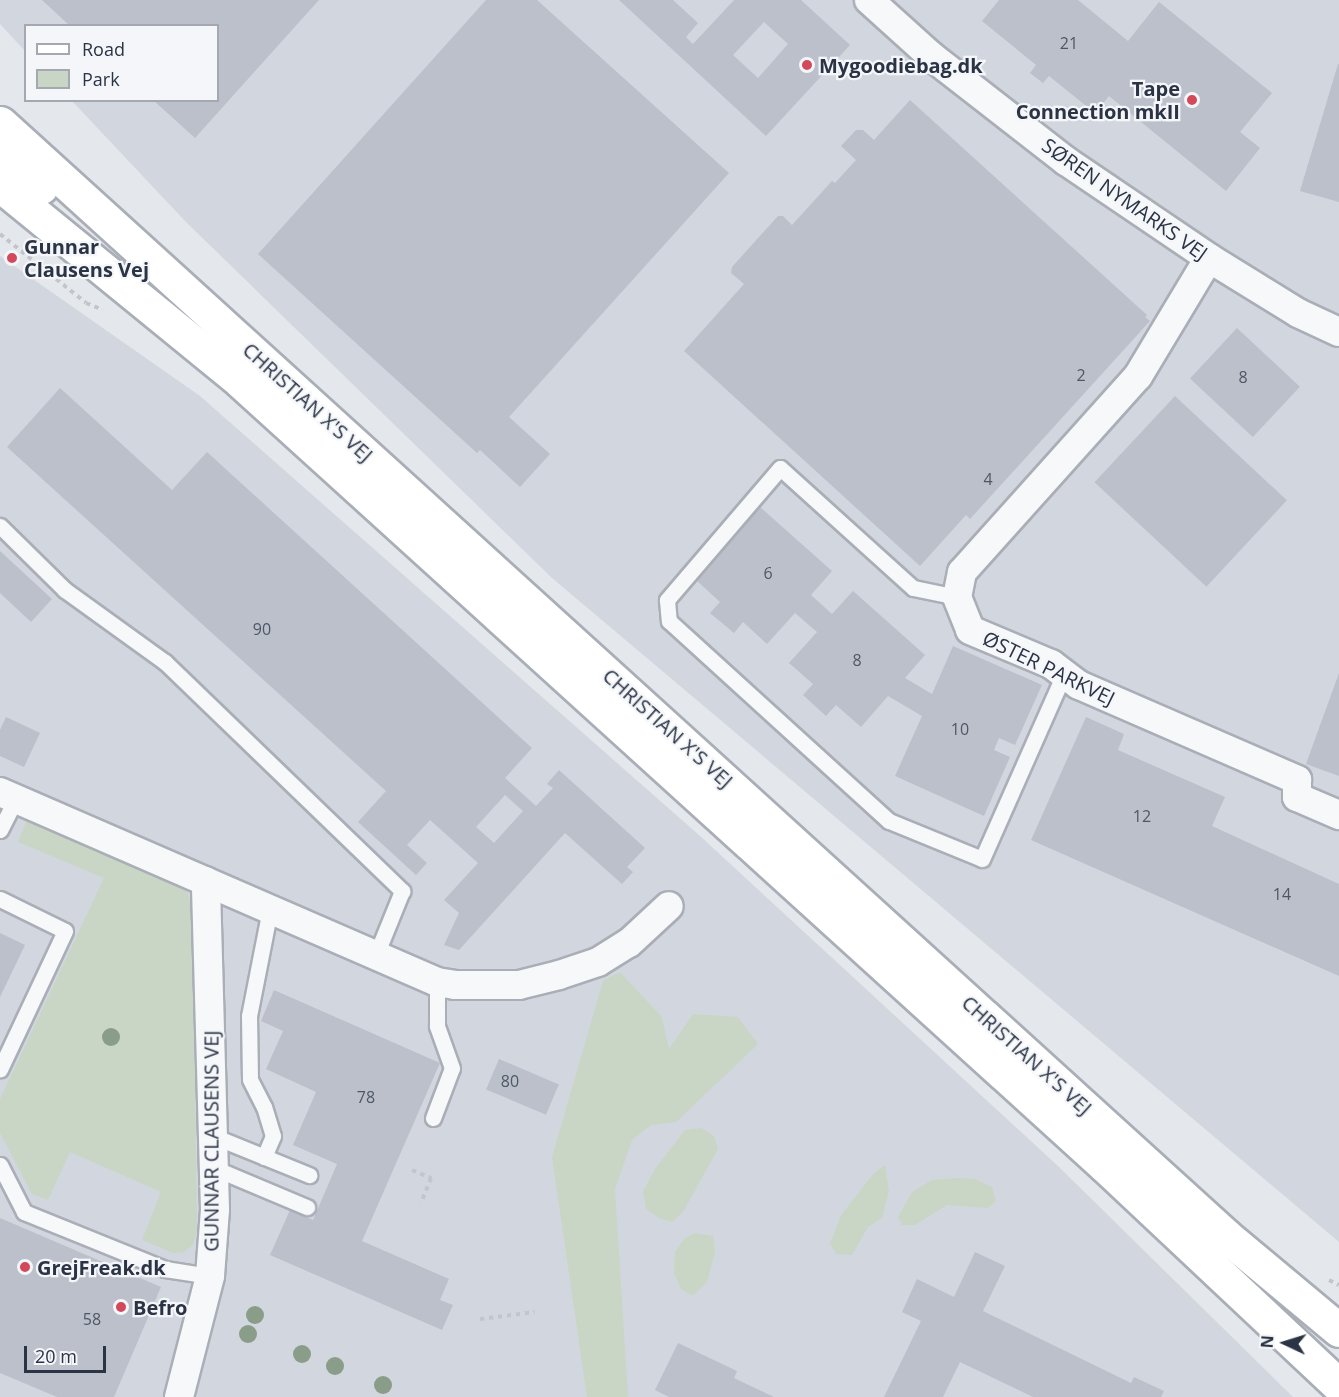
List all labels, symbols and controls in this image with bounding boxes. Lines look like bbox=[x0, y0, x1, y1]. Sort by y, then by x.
legend bbox=[24, 24, 219, 102]
house number: 21 bbox=[1060, 33, 1078, 53]
text: Road bbox=[82, 37, 125, 61]
place label: Mygoodiebag.dk bbox=[819, 53, 983, 77]
marker: Mygoodiebag.dk bbox=[800, 58, 814, 72]
text: Park bbox=[82, 67, 120, 91]
place label: Tape Connection mkII bbox=[1016, 77, 1180, 124]
marker: Tape Connection mkII bbox=[1185, 93, 1199, 107]
street label: SØREN NYMARKS VEJ bbox=[1038, 133, 1212, 265]
place label: Gunnar Clausens Vej bbox=[24, 234, 149, 281]
marker: Gunnar Clausens Vej bbox=[5, 251, 19, 265]
street label: CHRISTIAN X'S VEJ bbox=[238, 337, 378, 467]
house number: 2 bbox=[1076, 365, 1086, 385]
house number: 8 bbox=[1238, 367, 1248, 387]
house number: 4 bbox=[983, 469, 993, 489]
house number: 6 bbox=[763, 563, 773, 583]
house number: 90 bbox=[253, 619, 271, 639]
street label: ØSTER PARKVEJ bbox=[979, 626, 1119, 710]
house number: 8 bbox=[852, 650, 862, 670]
street label: CHRISTIAN X'S VEJ bbox=[598, 663, 738, 793]
house number: 10 bbox=[951, 719, 969, 739]
house number: 12 bbox=[1133, 806, 1151, 826]
house number: 14 bbox=[1273, 884, 1291, 904]
street label: CHRISTIAN X'S VEJ bbox=[957, 990, 1097, 1120]
street label: GUNNAR CLAUSENS VEJ bbox=[199, 1030, 223, 1252]
house number: 80 bbox=[501, 1071, 519, 1091]
house number: 78 bbox=[357, 1087, 375, 1107]
place label: GrejFreak.dk bbox=[37, 1255, 166, 1279]
marker: GrejFreak.dk bbox=[18, 1260, 32, 1274]
place label: Befro bbox=[133, 1295, 187, 1319]
marker: Befro bbox=[114, 1300, 128, 1314]
house number: 58 bbox=[83, 1309, 101, 1329]
north arrow bbox=[1255, 1313, 1315, 1373]
scale bar bbox=[27, 1334, 110, 1372]
text: N bbox=[1256, 1334, 1278, 1349]
text: 20 m bbox=[35, 1344, 77, 1368]

